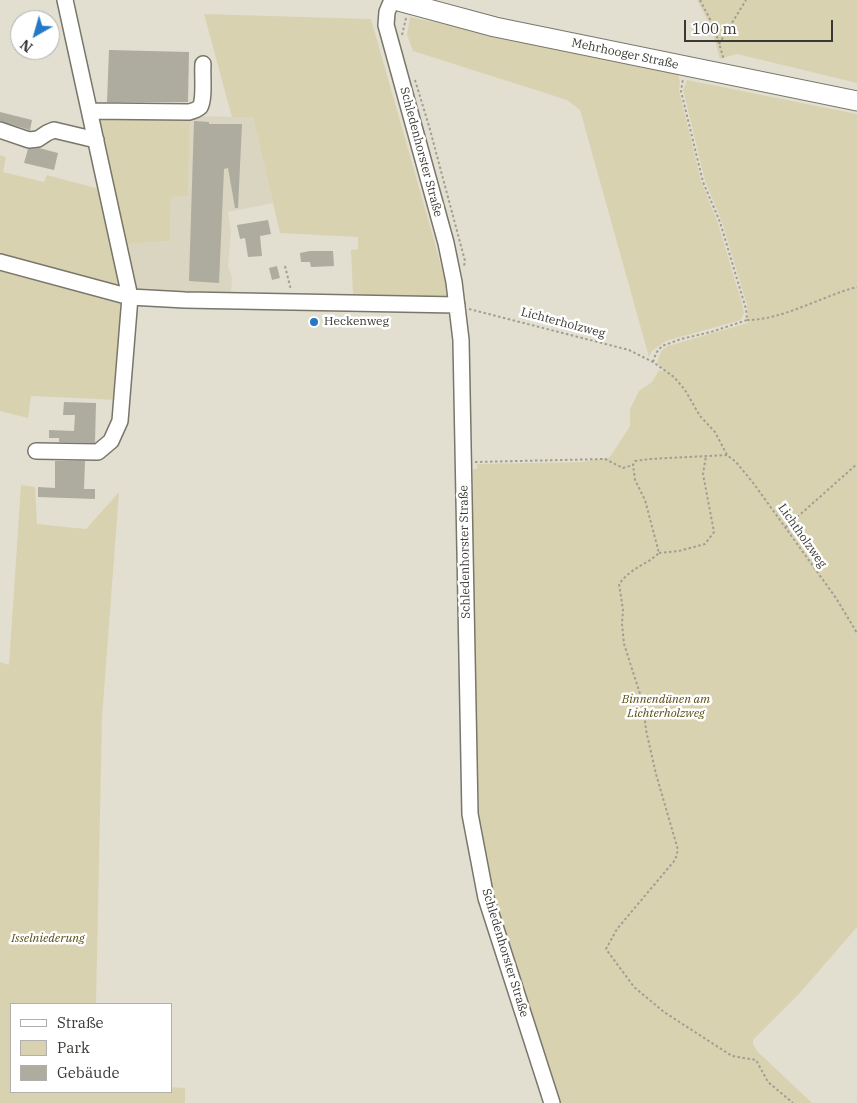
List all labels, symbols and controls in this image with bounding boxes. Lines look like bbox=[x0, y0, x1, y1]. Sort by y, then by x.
north arrow bbox=[10, 10, 60, 60]
scale bar bbox=[687, 10, 836, 42]
text: 100 m bbox=[692, 19, 737, 38]
text: N bbox=[16, 36, 36, 57]
street label: Mehrhooger Straße bbox=[570, 36, 680, 72]
street label: Schledenhorster Straße bbox=[397, 86, 445, 218]
street label: Lichterholzweg bbox=[519, 305, 607, 341]
place label: Heckenweg bbox=[324, 315, 389, 329]
marker: Heckenweg bbox=[308, 316, 320, 328]
street label: Schledenhorster Straße bbox=[457, 485, 473, 619]
street label: Lichtholzweg bbox=[775, 501, 829, 571]
park label: Binnendünen am Lichterholzweg bbox=[622, 693, 710, 721]
street label: Schledenhorster Straße bbox=[479, 887, 531, 1019]
park label: Isselniederung bbox=[11, 932, 85, 946]
legend bbox=[10, 1003, 172, 1093]
text: Straße bbox=[57, 1013, 104, 1032]
text: Park bbox=[57, 1038, 90, 1057]
text: Gebäude bbox=[57, 1063, 120, 1082]

